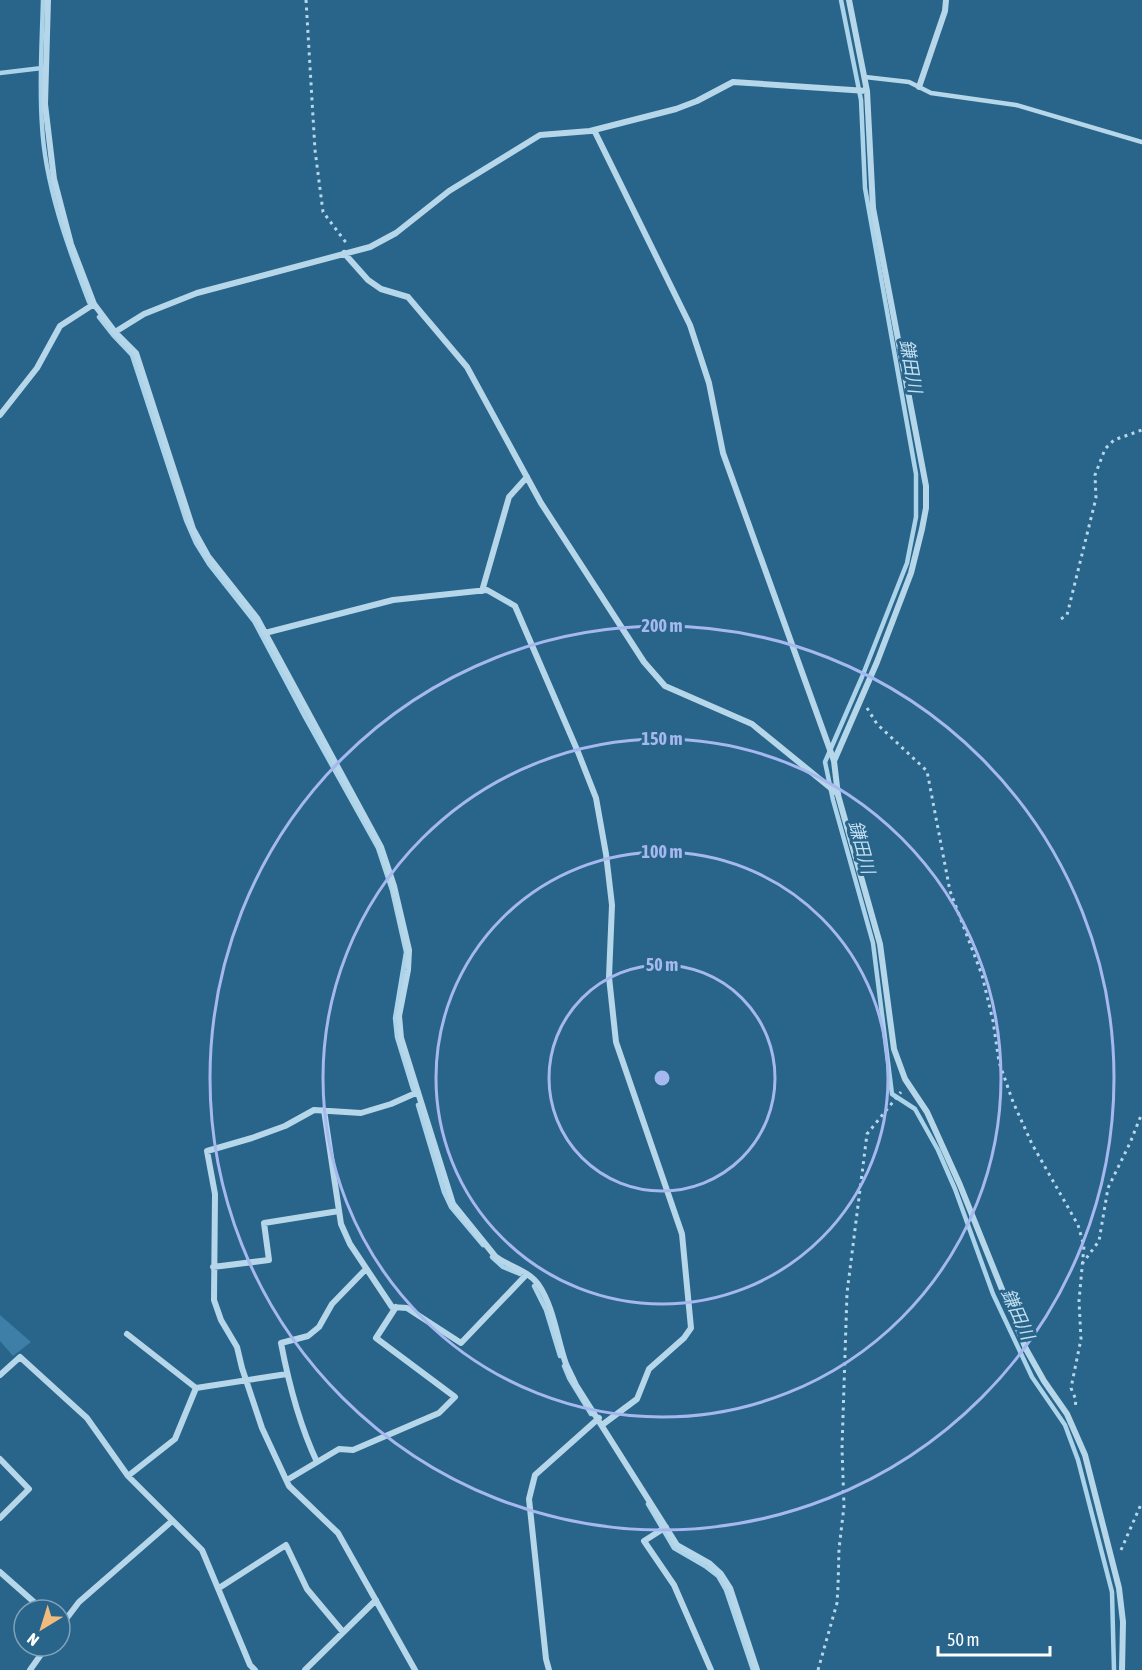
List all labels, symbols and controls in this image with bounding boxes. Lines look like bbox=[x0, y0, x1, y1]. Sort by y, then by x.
water label: 鎌田川 bbox=[896, 338, 926, 396]
text: 200 m bbox=[642, 615, 682, 636]
text: 150 m bbox=[642, 728, 682, 749]
water label: 鎌田川 bbox=[845, 818, 880, 878]
text: 100 m bbox=[642, 841, 682, 862]
text: 50 m bbox=[646, 954, 678, 975]
centre of rings bbox=[652, 1068, 672, 1088]
water label: 鎌田川 bbox=[997, 1285, 1039, 1345]
north arrow bbox=[12, 1598, 72, 1658]
scale bar bbox=[938, 1619, 1050, 1657]
text: 50 m bbox=[947, 1629, 979, 1650]
text: N bbox=[23, 1630, 42, 1650]

